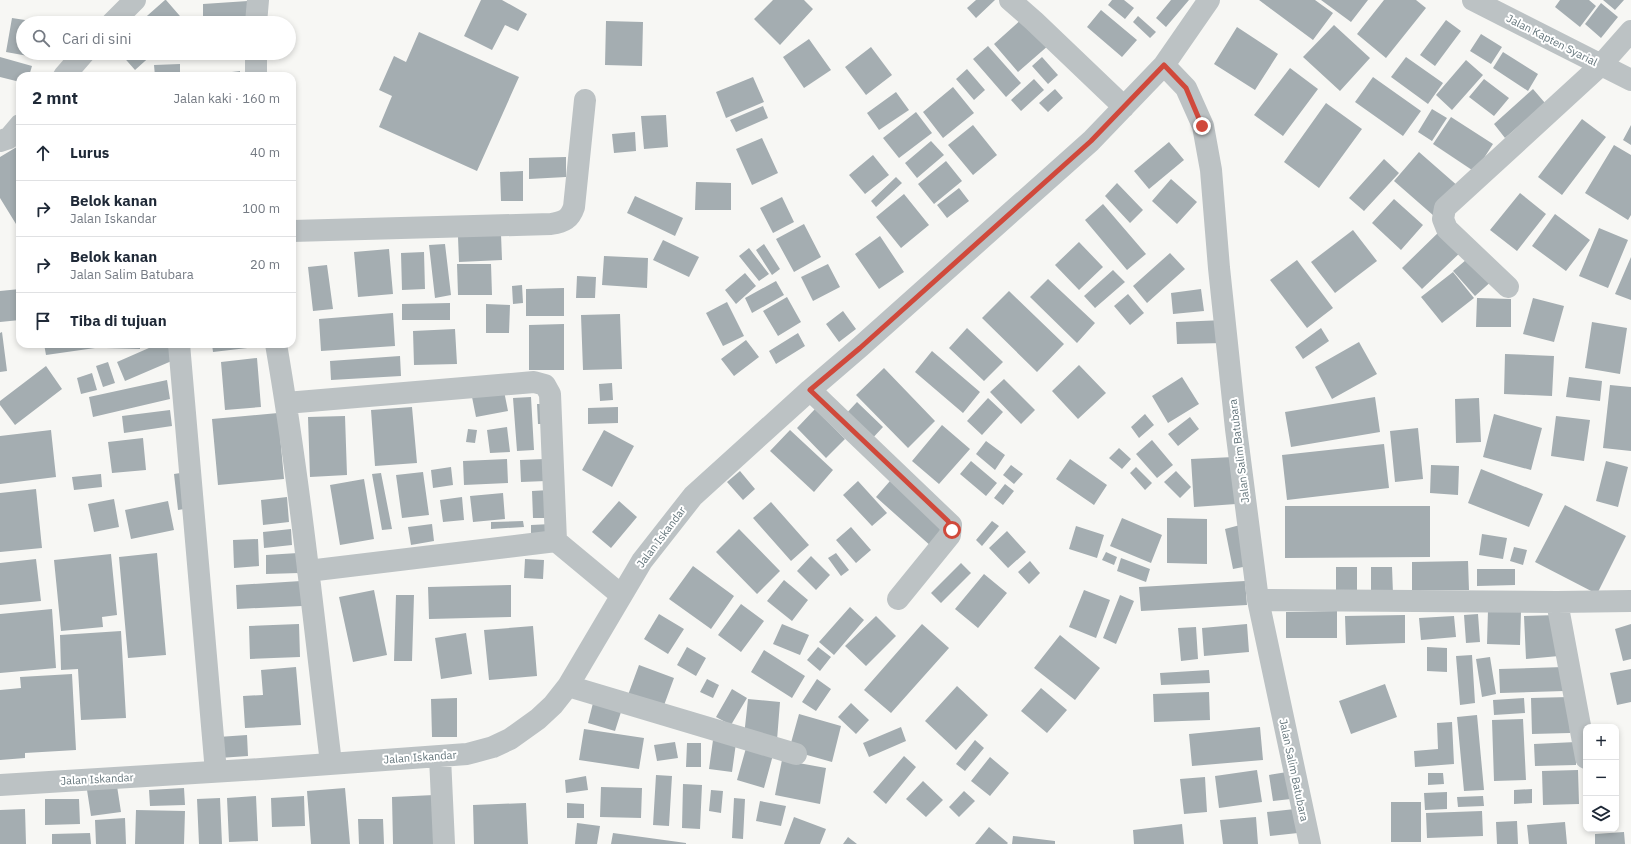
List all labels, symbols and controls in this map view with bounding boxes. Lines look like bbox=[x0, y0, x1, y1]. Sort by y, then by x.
street label: Jalan Kapten Syarial bbox=[1504, 11, 1600, 69]
search box bbox=[16, 16, 296, 60]
icon: search bbox=[30, 27, 52, 49]
text: Cari di sini bbox=[62, 29, 131, 48]
text: 2 mnt bbox=[32, 87, 78, 109]
text: Jalan kaki · 160 m bbox=[173, 90, 280, 107]
route end bbox=[1193, 117, 1211, 135]
icon: ahead bbox=[32, 142, 54, 164]
text: Lurus bbox=[70, 143, 109, 162]
text: 40 m bbox=[250, 144, 280, 161]
text: Belok kanan bbox=[70, 191, 157, 210]
icon: right bbox=[32, 198, 54, 220]
text: 100 m bbox=[242, 200, 280, 217]
text: Jalan Iskandar bbox=[70, 210, 156, 227]
text: Belok kanan bbox=[70, 247, 157, 266]
icon: right bbox=[32, 254, 54, 276]
text: 20 m bbox=[250, 256, 280, 273]
text: Jalan Salim Batubara bbox=[70, 266, 194, 283]
icon: arrive bbox=[32, 310, 54, 332]
text: Tiba di tujuan bbox=[70, 311, 167, 330]
street label: Jalan Salim Batubara bbox=[1226, 398, 1252, 504]
street label: Jalan Iskandar bbox=[633, 504, 689, 570]
route start bbox=[943, 521, 961, 539]
street label: Jalan Salim Batubara bbox=[1276, 717, 1312, 823]
map controls bbox=[1583, 724, 1619, 832]
button: + bbox=[1583, 724, 1619, 760]
street label: Jalan Iskandar bbox=[383, 747, 457, 767]
button: − bbox=[1583, 760, 1619, 796]
street label: Jalan Iskandar bbox=[60, 770, 134, 788]
button: layers bbox=[1583, 796, 1619, 832]

